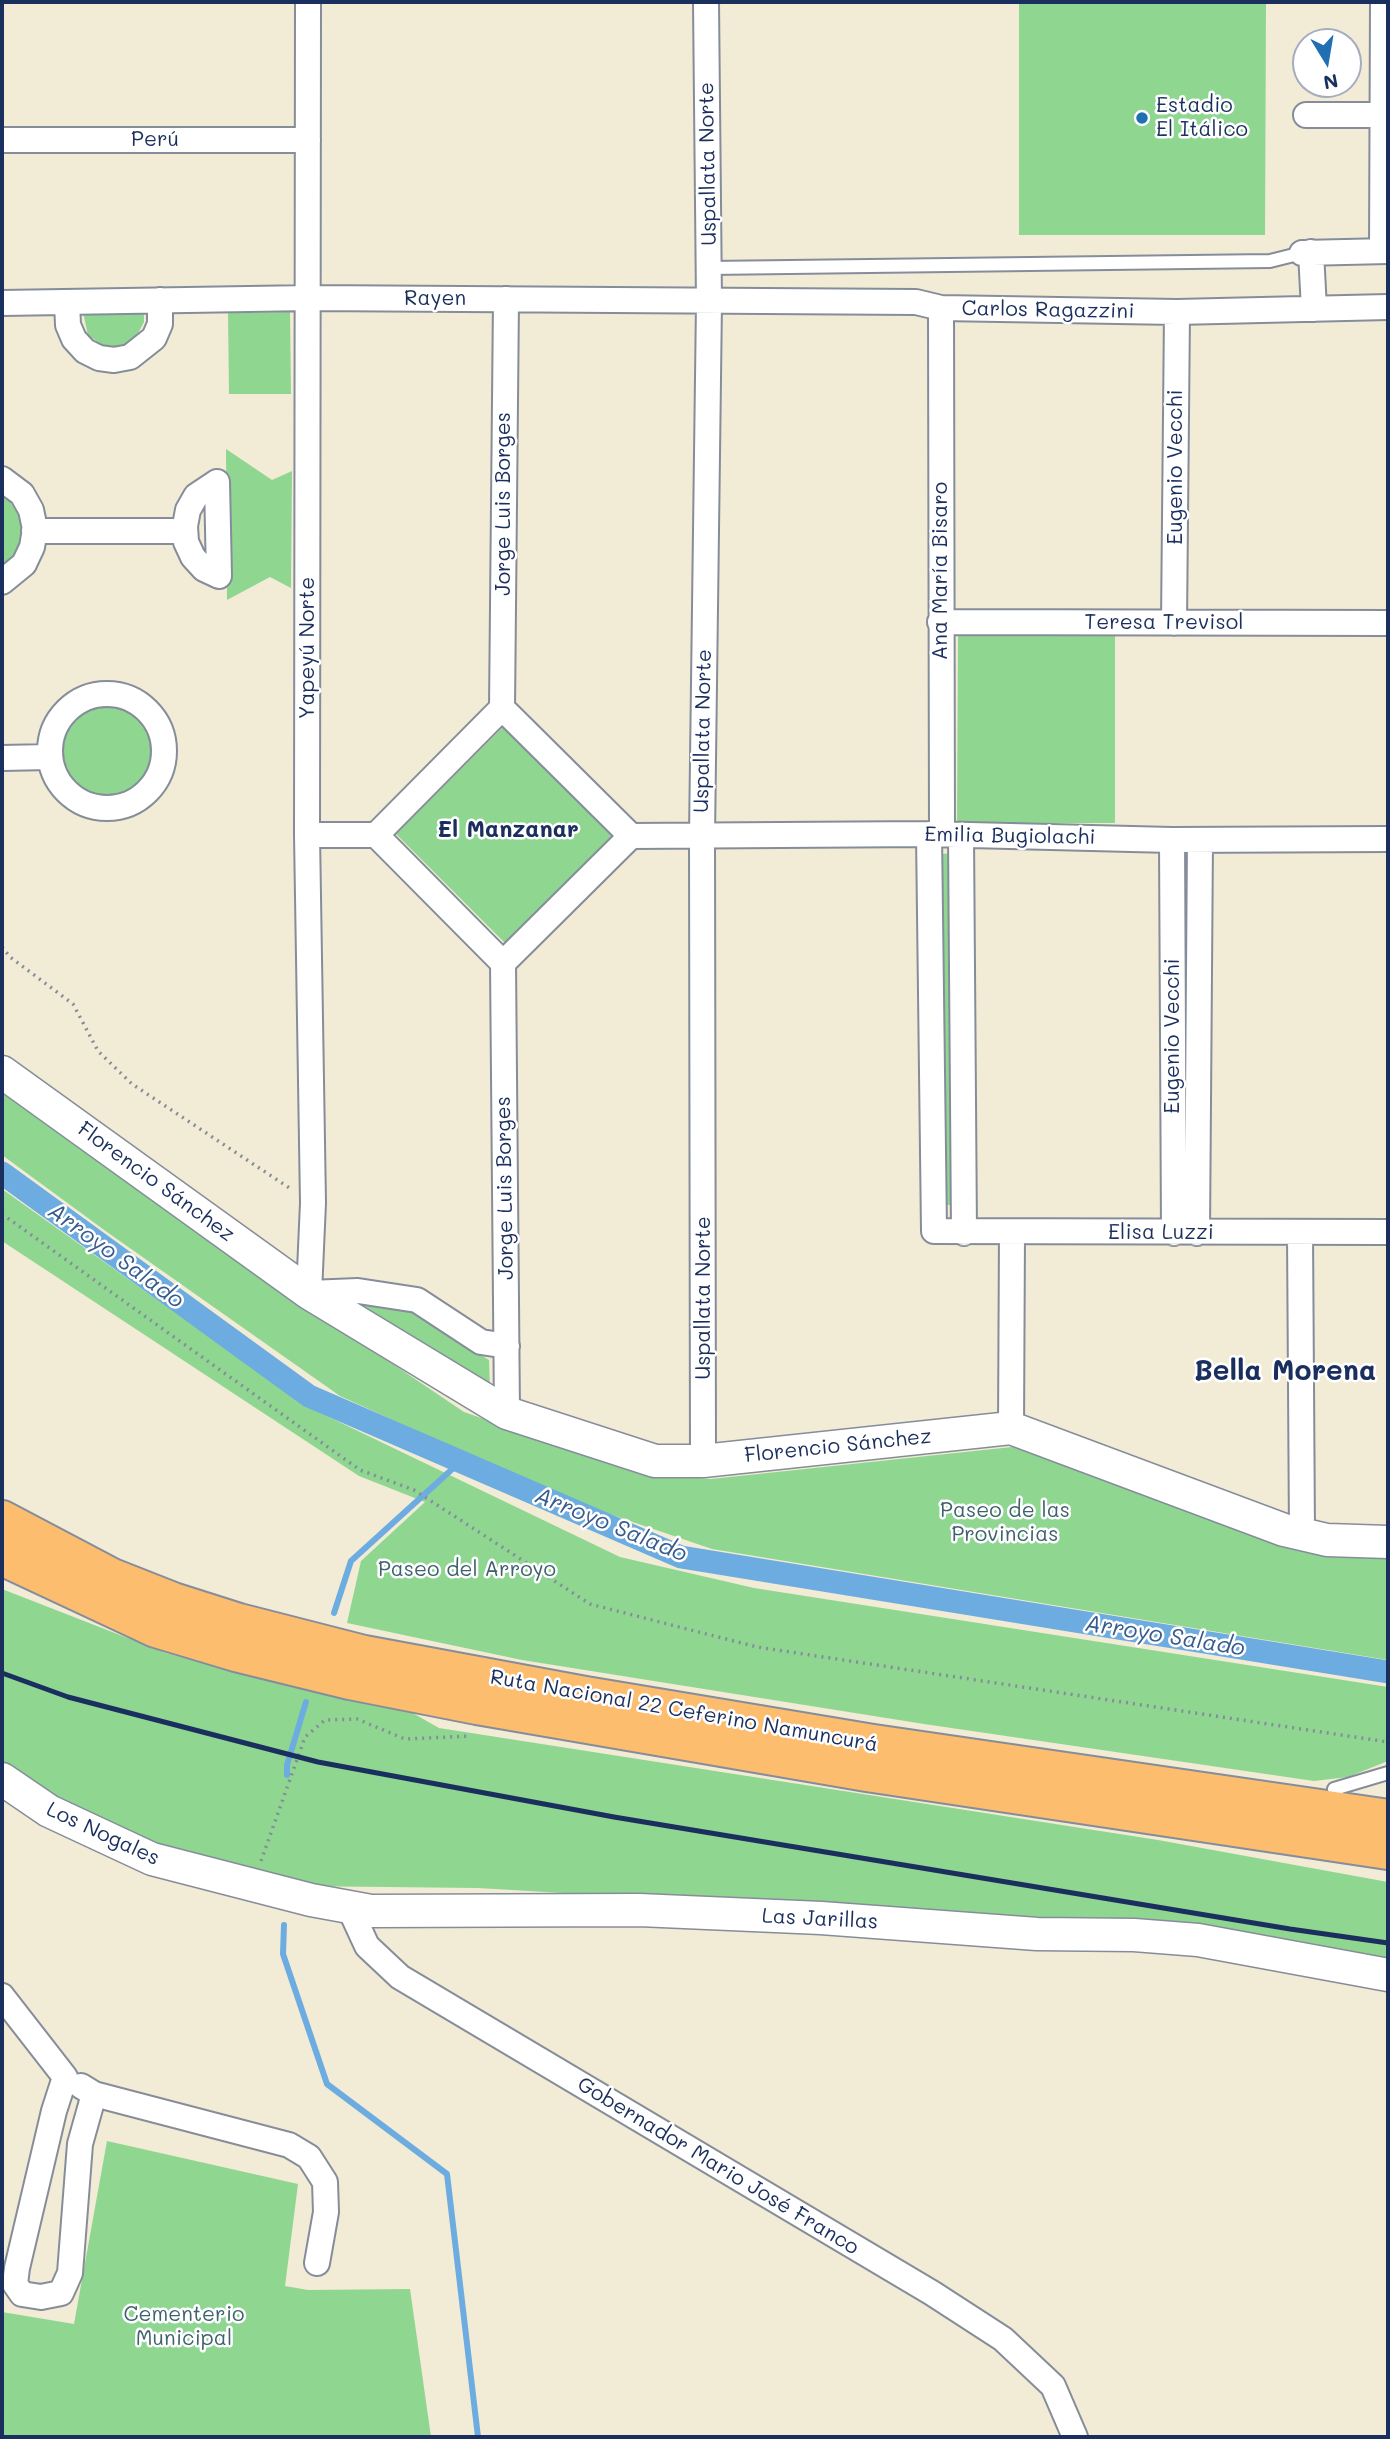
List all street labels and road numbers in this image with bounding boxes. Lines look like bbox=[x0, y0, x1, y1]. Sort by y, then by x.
street label: Uspallata Norte bbox=[694, 82, 722, 246]
street label: Perú bbox=[131, 127, 179, 153]
street label: Rayen bbox=[404, 286, 466, 312]
street label: Carlos Ragazzini bbox=[961, 296, 1135, 324]
street label: Eugenio Vecchi bbox=[1163, 389, 1189, 545]
street label: Jorge Luis Borges bbox=[491, 412, 517, 596]
street label: Ana María Bisaro bbox=[928, 482, 954, 660]
street label: Yapeyú Norte bbox=[295, 577, 321, 719]
street label: Teresa Trevisol bbox=[1085, 610, 1243, 636]
street label: Uspallata Norte bbox=[689, 649, 717, 813]
street label: Emilia Bugiolachi bbox=[924, 822, 1096, 850]
street label: Eugenio Vecchi bbox=[1160, 958, 1186, 1114]
street label: Jorge Luis Borges bbox=[491, 1096, 519, 1280]
street label: Florencio Sánchez bbox=[73, 1117, 239, 1247]
street label: Uspallata Norte bbox=[691, 1216, 717, 1380]
street label: Elisa Luzzi bbox=[1108, 1220, 1214, 1246]
street label: Florencio Sánchez bbox=[743, 1424, 933, 1468]
street label: Ruta Nacional 22 Ceferino Namuncurá bbox=[488, 1664, 880, 1758]
street label: Los Nogales bbox=[42, 1797, 164, 1871]
street label: Las Jarillas bbox=[761, 1903, 879, 1935]
street label: Gobernador Mario José Franco bbox=[573, 2072, 863, 2260]

